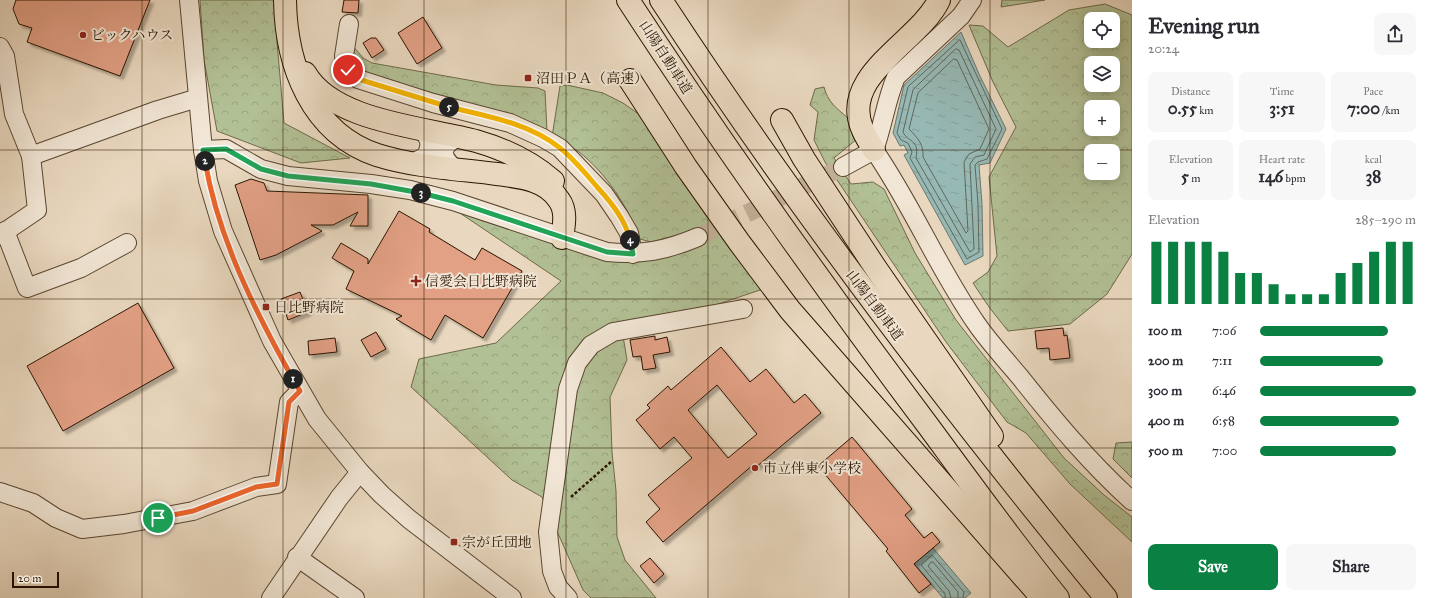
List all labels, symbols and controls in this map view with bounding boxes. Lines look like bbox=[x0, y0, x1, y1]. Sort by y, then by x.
map controls bbox=[1084, 12, 1120, 180]
button: locate bbox=[1084, 12, 1120, 48]
text: Evening run bbox=[1148, 12, 1260, 39]
button: share bbox=[1374, 13, 1416, 55]
street label: 山陽自動車道 bbox=[636, 17, 696, 97]
place label: ビックハウス bbox=[91, 27, 173, 44]
marker: ビックハウス bbox=[78, 30, 88, 40]
text: 20:24 bbox=[1148, 41, 1179, 57]
pin bbox=[331, 53, 365, 87]
button: layers bbox=[1084, 56, 1120, 92]
icon: check bbox=[337, 59, 359, 81]
place label: 沼田ＰＡ（高速） bbox=[536, 70, 648, 87]
marker: 沼田ＰＡ（高速） bbox=[523, 73, 533, 83]
text: Distance bbox=[1171, 85, 1210, 98]
text: Time bbox=[1270, 85, 1294, 98]
text: Pace bbox=[1363, 85, 1383, 98]
pin: 5 bbox=[439, 97, 459, 117]
text: 0.55 bbox=[1168, 98, 1197, 119]
text: 3:51 bbox=[1269, 98, 1295, 119]
text: 7:00 bbox=[1347, 98, 1380, 119]
text: 5 bbox=[446, 100, 452, 113]
button: + bbox=[1084, 100, 1120, 136]
text: km bbox=[1197, 104, 1214, 117]
text: /km bbox=[1380, 104, 1400, 117]
button: − bbox=[1084, 144, 1120, 180]
pin: 2 bbox=[195, 151, 215, 171]
text: Elevation bbox=[1169, 153, 1213, 166]
text: Heart rate bbox=[1259, 153, 1305, 166]
text: kcal bbox=[1365, 153, 1382, 166]
text: 2 bbox=[202, 154, 208, 167]
text: 5 bbox=[1181, 166, 1189, 187]
text: 146 bbox=[1258, 166, 1283, 187]
text: 38 bbox=[1365, 166, 1381, 187]
text: m bbox=[1189, 172, 1200, 185]
text: bpm bbox=[1283, 172, 1306, 185]
pin: 3 bbox=[411, 183, 431, 203]
text: 3 bbox=[419, 186, 423, 199]
text: Elevation bbox=[1148, 212, 1200, 228]
text: 285–290 m bbox=[1355, 212, 1416, 228]
pin: 4 bbox=[620, 230, 640, 250]
text: 4 bbox=[627, 233, 633, 246]
street label: 山陽自動車道 bbox=[843, 267, 907, 344]
place label: 信愛会日比野病院 bbox=[425, 273, 537, 290]
marker: 信愛会日比野病院 bbox=[410, 275, 422, 287]
place label: 日比野病院 bbox=[274, 299, 344, 316]
marker: 日比野病院 bbox=[261, 302, 271, 312]
text: 100 m bbox=[1148, 323, 1182, 339]
text: 7:06 bbox=[1212, 323, 1236, 339]
text: 200 m bbox=[1148, 353, 1183, 369]
text: 7:11 bbox=[1212, 353, 1232, 369]
pin: 1 bbox=[283, 369, 303, 389]
text: 1 bbox=[291, 372, 295, 385]
text: 300 m bbox=[1148, 383, 1182, 399]
text: 6:46 bbox=[1212, 383, 1236, 399]
text: 400 m bbox=[1148, 413, 1184, 429]
text: 6:58 bbox=[1212, 413, 1235, 429]
text: 500 m bbox=[1148, 443, 1183, 459]
text: 7:00 bbox=[1212, 443, 1237, 459]
place label: 市立伴東小学校 bbox=[763, 460, 861, 477]
marker: 市立伴東小学校 bbox=[750, 463, 760, 473]
pin bbox=[141, 501, 175, 535]
icon: arrive bbox=[147, 507, 169, 529]
place label: 宗が丘団地 bbox=[462, 534, 532, 551]
marker: 宗が丘団地 bbox=[449, 537, 459, 547]
button: Save bbox=[1148, 544, 1278, 590]
button: Share bbox=[1286, 544, 1416, 590]
scale bar bbox=[12, 570, 59, 589]
text: 20 m bbox=[18, 572, 41, 585]

